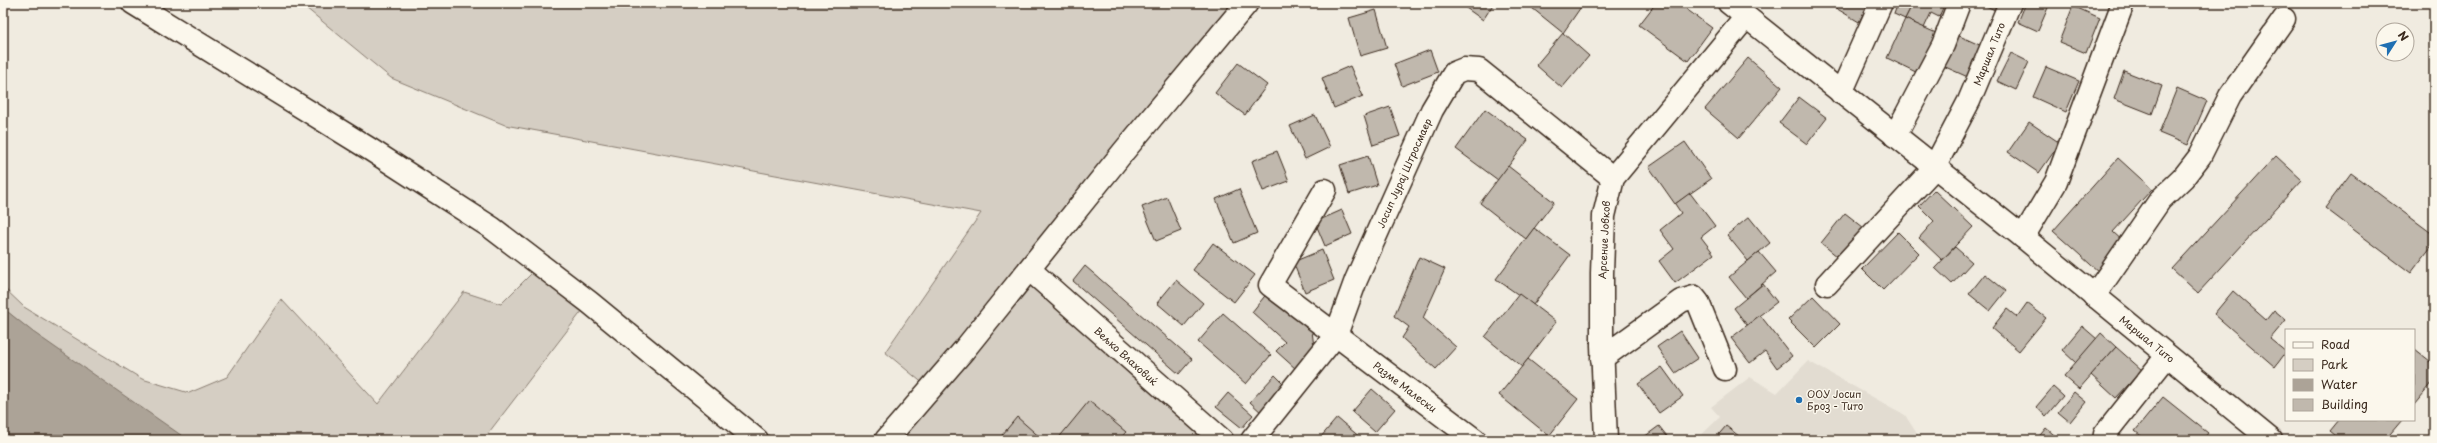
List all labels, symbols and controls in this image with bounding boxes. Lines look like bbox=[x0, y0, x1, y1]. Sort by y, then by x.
street label: Маршал Тито bbox=[1969, 20, 2008, 88]
north arrow bbox=[2375, 22, 2415, 62]
text: N bbox=[2394, 27, 2413, 45]
street label: Јосип Јурај Штросмаер bbox=[1372, 115, 1435, 230]
street label: Арсение Јовков bbox=[1594, 200, 1613, 280]
street label: Маршал Тито bbox=[2117, 312, 2178, 366]
street label: Вељко Влаховиќ bbox=[1091, 323, 1162, 388]
legend bbox=[2285, 329, 2415, 421]
text: Road bbox=[2321, 335, 2350, 353]
text: Park bbox=[2321, 355, 2348, 373]
street label: Разме Малески bbox=[1370, 358, 1440, 415]
text: Water bbox=[2321, 375, 2358, 393]
place label: ООУ Јосип Броз - Тито bbox=[1807, 386, 1864, 413]
marker: ООУ Јосип Броз - Тито bbox=[1794, 395, 1804, 405]
text: Building bbox=[2321, 395, 2368, 413]

